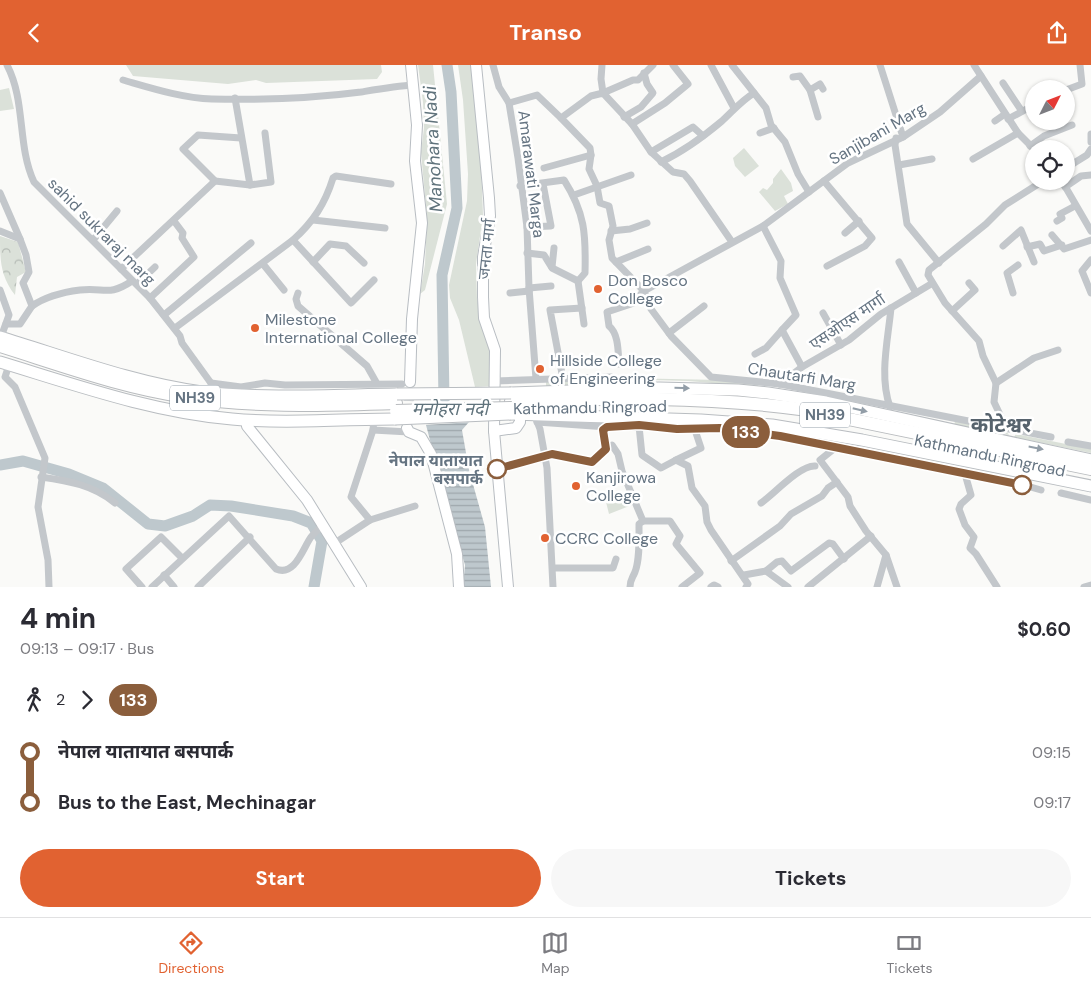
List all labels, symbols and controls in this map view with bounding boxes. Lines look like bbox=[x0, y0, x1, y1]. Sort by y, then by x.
text: Transo bbox=[509, 18, 582, 47]
icon: back bbox=[20, 19, 48, 47]
icon: share bbox=[1043, 19, 1071, 47]
north arrow bbox=[1025, 80, 1075, 130]
map controls bbox=[1025, 80, 1075, 190]
water label: Manohara Nadi bbox=[418, 85, 448, 213]
street label: Sanjibani Marg bbox=[825, 97, 929, 169]
street label: Amarawati Marga bbox=[513, 109, 550, 239]
button: locate bbox=[1025, 140, 1075, 190]
street label: sahid sukraraj marg bbox=[43, 173, 160, 290]
street label: जनता मार्ग bbox=[473, 217, 500, 280]
place label: Don Bosco College bbox=[608, 270, 688, 309]
marker: Don Bosco College bbox=[592, 283, 604, 295]
street label: एसओएस मार्गा bbox=[805, 288, 890, 354]
place label: Milestone International College bbox=[265, 309, 417, 348]
marker: Milestone International College bbox=[249, 322, 261, 334]
place label: Hillside College of Engineering bbox=[550, 350, 662, 389]
street label: Chautarfi Marg bbox=[746, 358, 858, 395]
marker: Hillside College of Engineering bbox=[534, 363, 546, 375]
one-way arrow bbox=[674, 384, 690, 392]
road number: NH39 bbox=[170, 385, 220, 411]
street label: Kathmandu Ringroad bbox=[513, 396, 667, 419]
water label: मनोहरा नदी bbox=[412, 397, 491, 421]
road number: NH39 bbox=[800, 403, 850, 427]
one-way arrow bbox=[853, 406, 868, 414]
district label: कोटेश्वर bbox=[971, 411, 1032, 439]
line badge: 133 bbox=[717, 416, 775, 448]
text: 133 bbox=[732, 420, 760, 444]
street label: Kathmandu Ringroad bbox=[912, 429, 1067, 482]
one-way arrow bbox=[1028, 445, 1044, 453]
place label: नेपाल यातायात बसपार्क bbox=[389, 450, 484, 489]
marker: नेपाल यातायात बसपार्क bbox=[487, 459, 507, 479]
place label: Kanjirowa College bbox=[586, 467, 656, 506]
unlabelled marker bbox=[1012, 475, 1032, 495]
marker: Kanjirowa College bbox=[570, 480, 582, 492]
place label: CCRC College bbox=[555, 528, 658, 549]
marker: CCRC College bbox=[539, 532, 551, 544]
text: 4 min bbox=[20, 600, 96, 637]
text: $0.60 bbox=[1017, 617, 1071, 642]
text: 09:13 – 09:17 · Bus bbox=[20, 638, 154, 659]
icon: walk bbox=[20, 686, 48, 714]
icon: forward bbox=[73, 686, 101, 714]
text: 133 bbox=[119, 688, 147, 712]
text: 2 bbox=[56, 689, 65, 710]
text: नेपाल यातायात बसपार्क bbox=[58, 739, 233, 764]
text: 09:15 bbox=[1032, 742, 1071, 763]
text: Bus to the East, Mechinagar bbox=[58, 790, 316, 815]
text: 09:17 bbox=[1033, 792, 1071, 813]
button: Start bbox=[20, 849, 541, 907]
button: Tickets bbox=[551, 849, 1071, 907]
tab: Directions bbox=[158, 929, 224, 977]
tab: Map bbox=[541, 929, 570, 977]
tab: Tickets bbox=[886, 929, 932, 977]

